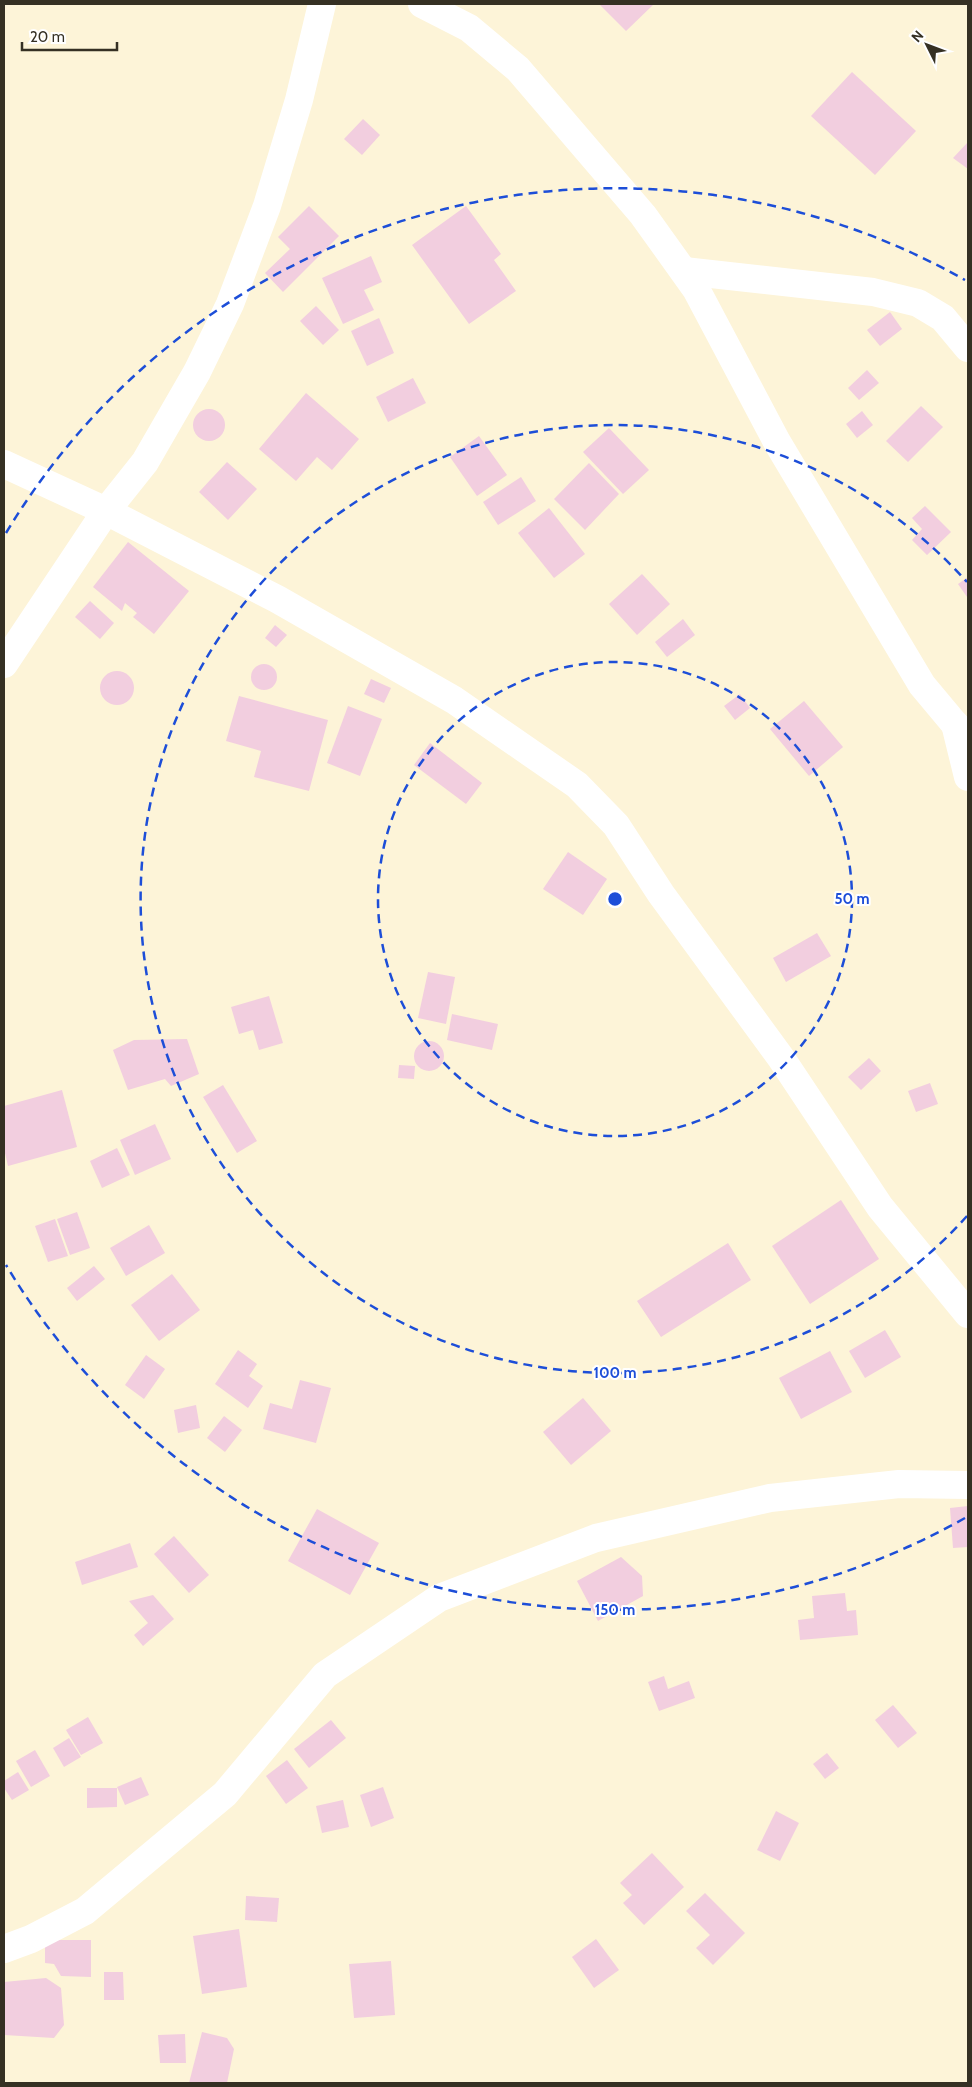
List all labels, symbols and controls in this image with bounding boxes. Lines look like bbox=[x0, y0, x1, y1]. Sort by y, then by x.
scale bar bbox=[22, 20, 118, 52]
north arrow bbox=[902, 20, 952, 70]
text: N bbox=[907, 27, 927, 46]
text: 20 m bbox=[30, 28, 65, 46]
centre of rings bbox=[606, 890, 624, 908]
text: 50 m bbox=[834, 890, 870, 908]
text: 100 m bbox=[593, 1364, 637, 1382]
text: 150 m bbox=[595, 1601, 635, 1619]

